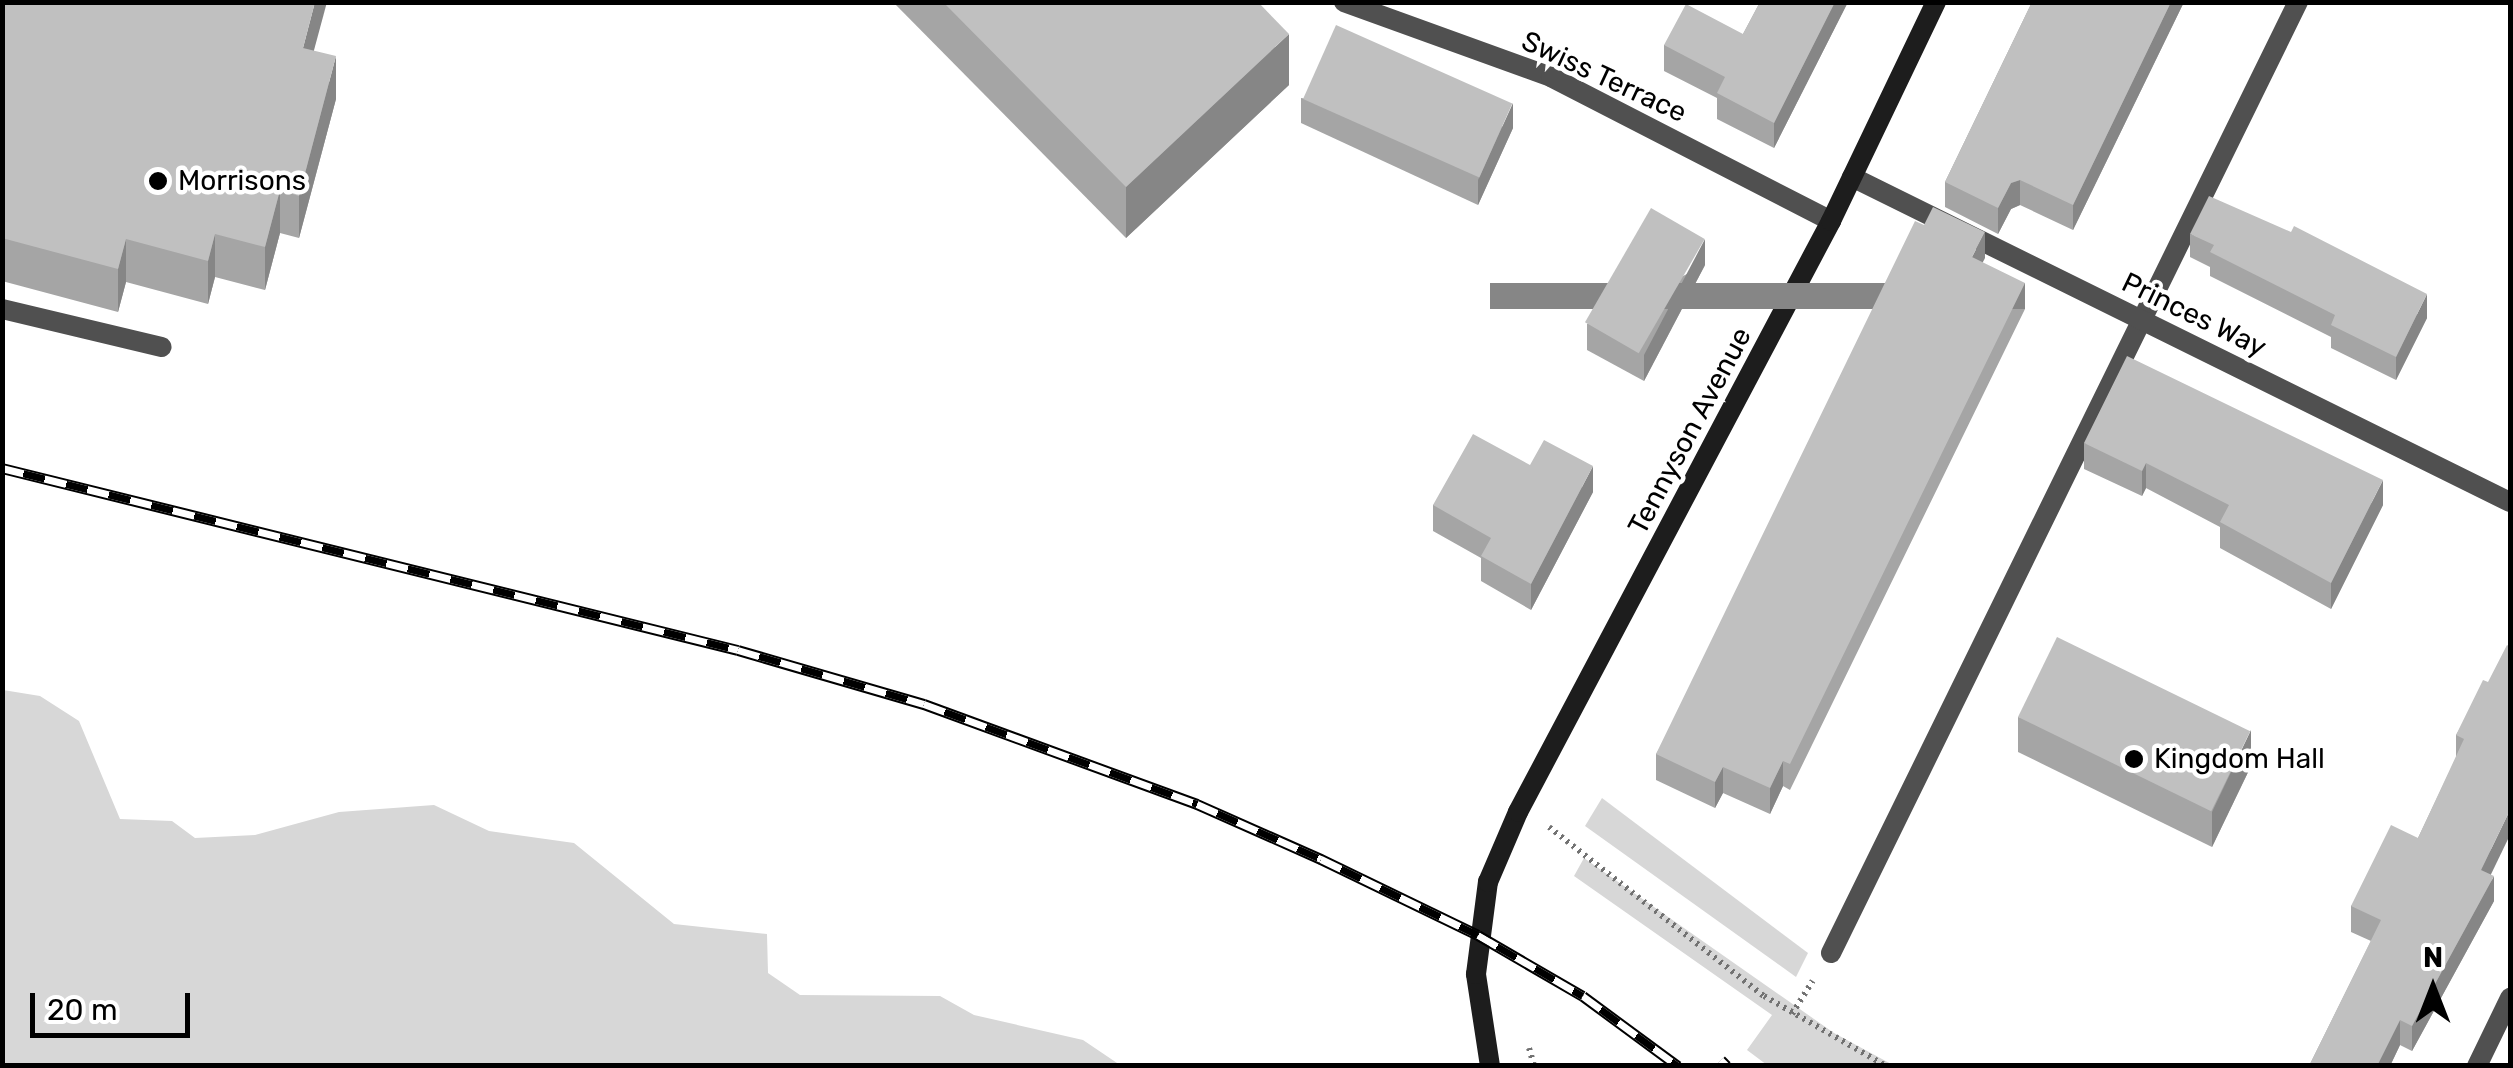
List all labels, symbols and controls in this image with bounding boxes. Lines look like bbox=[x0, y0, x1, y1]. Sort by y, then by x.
street label: Swiss Terrace bbox=[1516, 24, 1692, 130]
place label: Morrisons bbox=[178, 164, 306, 198]
marker: Morrisons bbox=[147, 170, 169, 192]
street label: Princes Way bbox=[2116, 265, 2272, 365]
street label: Tennyson Avenue bbox=[1621, 322, 1759, 540]
place label: Kingdom Hall bbox=[2154, 742, 2325, 776]
marker: Kingdom Hall bbox=[2123, 748, 2145, 770]
north arrow bbox=[2383, 938, 2483, 1038]
text: N bbox=[2423, 941, 2443, 974]
scale bar bbox=[35, 973, 195, 1035]
text: 20 m bbox=[47, 992, 118, 1028]

